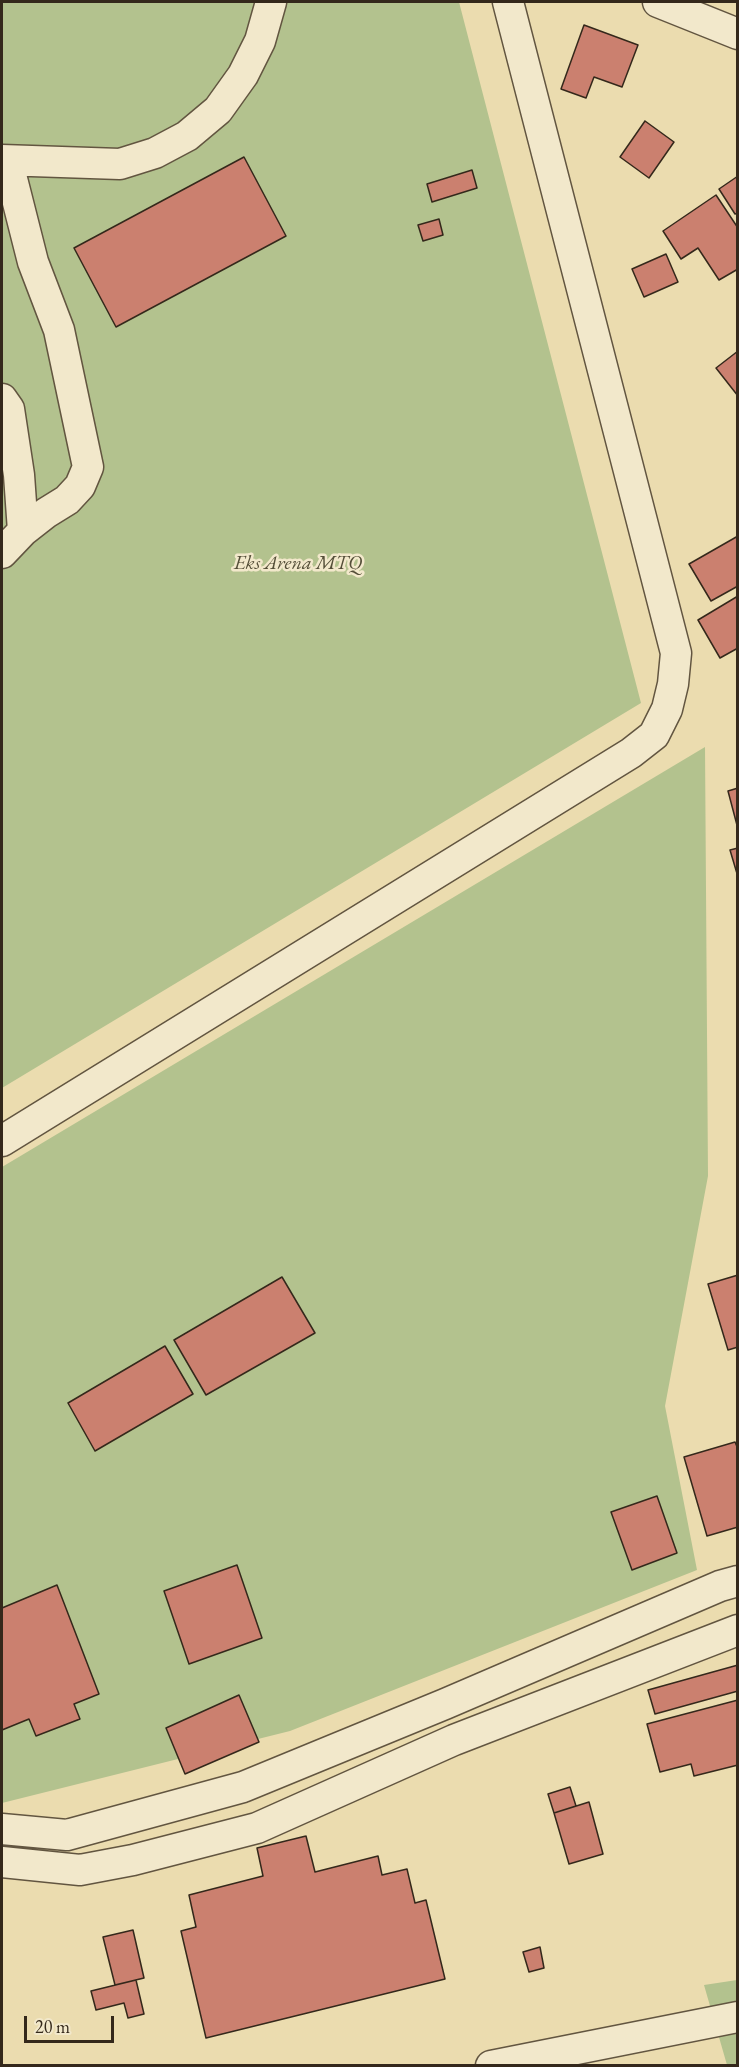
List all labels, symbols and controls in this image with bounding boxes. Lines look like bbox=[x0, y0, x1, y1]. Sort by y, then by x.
park label: Eks Arena MTQ bbox=[234, 552, 362, 576]
scale bar bbox=[27, 2004, 117, 2042]
text: 20 m bbox=[35, 2015, 70, 2038]

